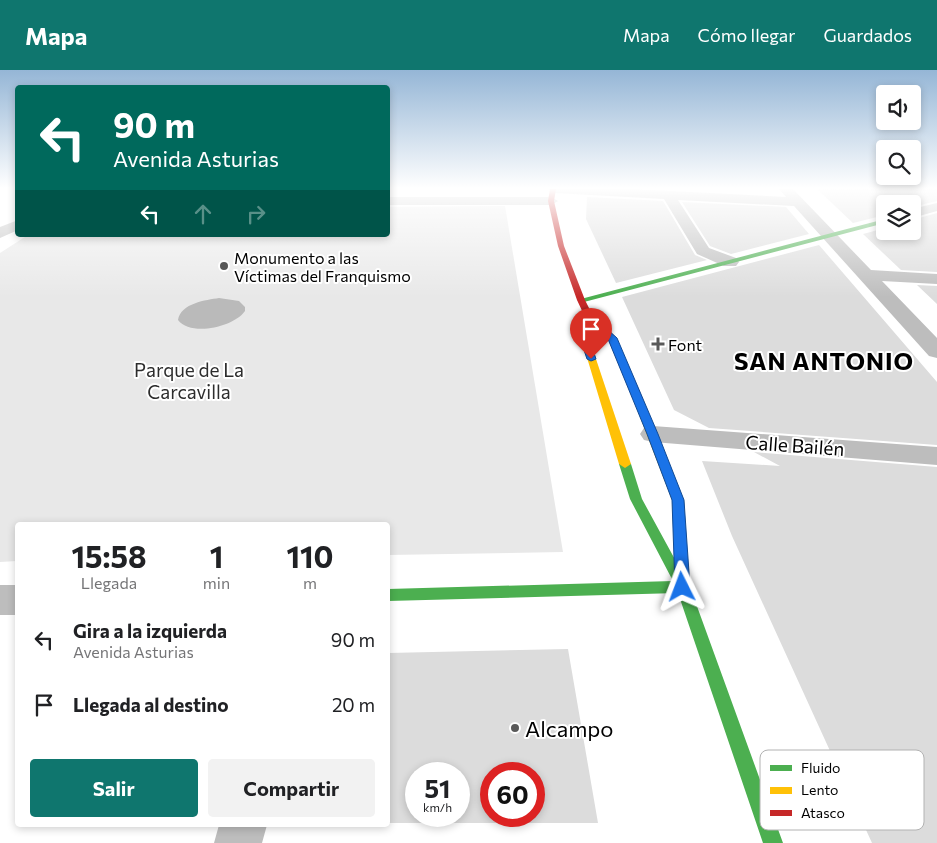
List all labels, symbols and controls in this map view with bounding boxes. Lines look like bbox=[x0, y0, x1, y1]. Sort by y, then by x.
text: Mapa bbox=[25, 21, 87, 50]
text: Mapa bbox=[623, 24, 670, 46]
text: Cómo llegar bbox=[698, 24, 795, 46]
text: Guardados bbox=[823, 24, 912, 46]
map controls bbox=[876, 85, 921, 240]
button: sound bbox=[876, 85, 921, 130]
text: 90 m bbox=[113, 102, 195, 145]
icon: left bbox=[30, 105, 95, 170]
button: search bbox=[876, 140, 921, 185]
text: Avenida Asturias bbox=[113, 145, 279, 172]
button: layers bbox=[876, 195, 921, 240]
icon: left bbox=[136, 200, 164, 228]
icon: ahead bbox=[189, 200, 217, 228]
icon: right bbox=[242, 200, 270, 228]
place label: Monumento a las Víctimas del Franquismo bbox=[234, 248, 411, 285]
marker: Monumento a las Víctimas del Franquismo bbox=[218, 260, 230, 272]
pin bbox=[570, 308, 612, 359]
icon: arrive bbox=[577, 315, 605, 343]
place label: Font bbox=[668, 335, 703, 354]
marker: Font bbox=[652, 338, 664, 350]
district label: SAN ANTONIO bbox=[734, 346, 914, 375]
park label: Parque de La Carcavilla bbox=[134, 358, 244, 403]
street label: Calle Bailén bbox=[745, 430, 845, 460]
text: 15:58 bbox=[71, 537, 146, 574]
text: 1 bbox=[210, 537, 223, 574]
text: 110 bbox=[286, 537, 334, 574]
position arrow bbox=[655, 560, 707, 612]
text: Llegada bbox=[81, 573, 137, 592]
text: min bbox=[203, 573, 230, 592]
text: m bbox=[303, 573, 317, 592]
text: Gira a la izquierda bbox=[73, 619, 227, 642]
icon: left bbox=[30, 626, 58, 654]
text: 90 m bbox=[331, 628, 375, 651]
text: Avenida Asturias bbox=[73, 642, 194, 661]
icon: arrive bbox=[30, 691, 58, 719]
text: Llegada al destino bbox=[73, 693, 229, 716]
text: 20 m bbox=[332, 693, 375, 716]
place label: Alcampo bbox=[525, 715, 614, 742]
marker: Alcampo bbox=[509, 722, 521, 734]
legend bbox=[760, 750, 924, 830]
button: Salir bbox=[30, 759, 198, 817]
button: Compartir bbox=[208, 759, 375, 817]
text: Fluido bbox=[801, 759, 840, 776]
speed limit sign: 60 bbox=[480, 762, 545, 827]
text: 51 bbox=[425, 773, 450, 803]
text: Lento bbox=[801, 781, 838, 798]
text: km/h bbox=[423, 800, 452, 814]
text: Atasco bbox=[801, 804, 845, 821]

